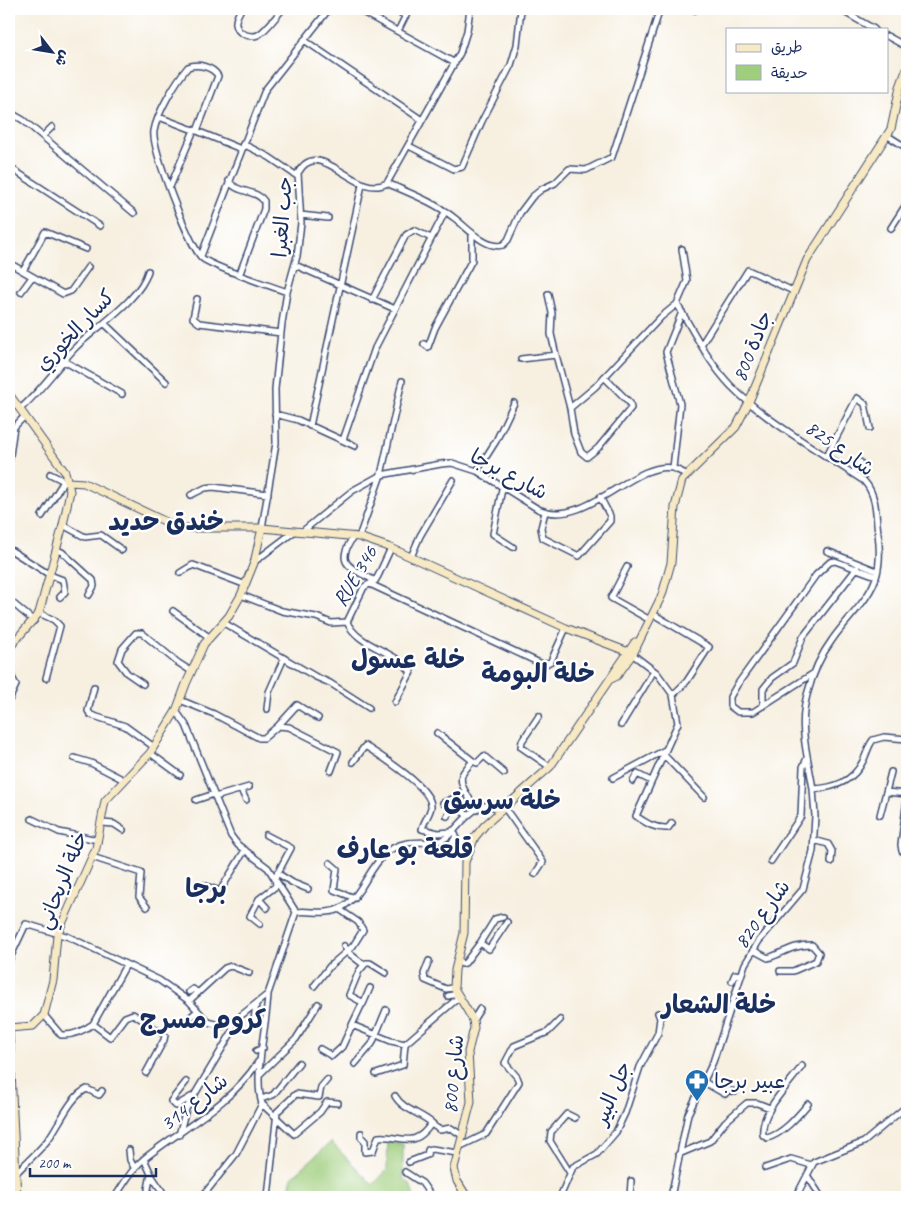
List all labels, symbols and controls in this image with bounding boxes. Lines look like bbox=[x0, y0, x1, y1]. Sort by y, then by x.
north arrow bbox=[28, 28, 78, 78]
legend bbox=[726, 28, 888, 92]
text: طريق bbox=[771, 38, 803, 57]
text: ش bbox=[51, 47, 74, 69]
text: حديقة bbox=[771, 64, 808, 83]
street label: جب الغبرا bbox=[266, 176, 298, 258]
street label: كسار الخوري bbox=[30, 284, 122, 378]
street label: جادة 800 bbox=[726, 307, 778, 385]
street label: شارع 825 bbox=[799, 414, 880, 483]
street label: شارع برجا bbox=[465, 443, 552, 507]
district label: خندق حديد bbox=[108, 505, 224, 538]
street label: RUE 346 bbox=[327, 541, 383, 611]
district label: خلة عسول bbox=[351, 643, 465, 676]
district label: خلة البومة bbox=[481, 657, 595, 690]
district label: خلة سرسق bbox=[443, 784, 561, 817]
street label: خلة الريحاني bbox=[31, 827, 99, 935]
district label: قلعة بو عارف bbox=[337, 833, 473, 866]
district label: برجا bbox=[185, 872, 227, 905]
street label: شارع 820 bbox=[728, 874, 797, 955]
district label: خلة الشعار bbox=[660, 988, 776, 1021]
district label: كروم مسرج bbox=[139, 1003, 267, 1039]
street label: شارع 800 bbox=[437, 1034, 471, 1115]
street label: جل البير bbox=[586, 1057, 637, 1131]
street label: شارع 314 bbox=[155, 1067, 234, 1138]
pharmacy icon: عبير برجا bbox=[684, 1068, 710, 1102]
place label: عبير برجا bbox=[714, 1068, 785, 1094]
scale bar bbox=[30, 1146, 156, 1178]
text: 200 m bbox=[38, 1154, 72, 1173]

